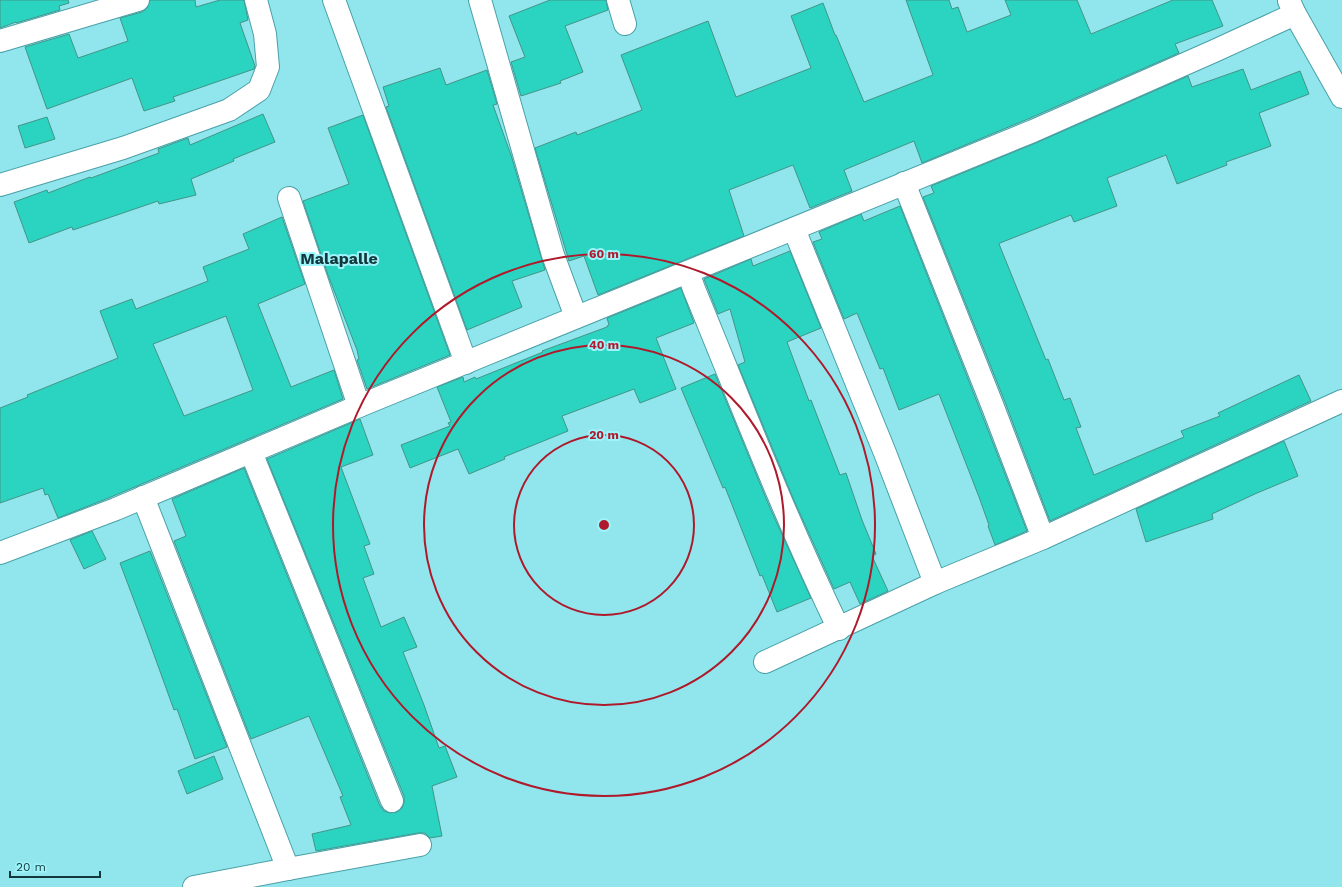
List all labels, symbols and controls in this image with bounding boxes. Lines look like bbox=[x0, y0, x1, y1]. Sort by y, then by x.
text: 60 m bbox=[589, 247, 619, 261]
district label: Malapalle bbox=[300, 249, 378, 268]
text: 40 m bbox=[589, 338, 619, 352]
text: 20 m bbox=[589, 428, 619, 442]
centre of rings bbox=[597, 518, 611, 532]
scale bar bbox=[10, 853, 100, 879]
text: 20 m bbox=[16, 860, 46, 874]

